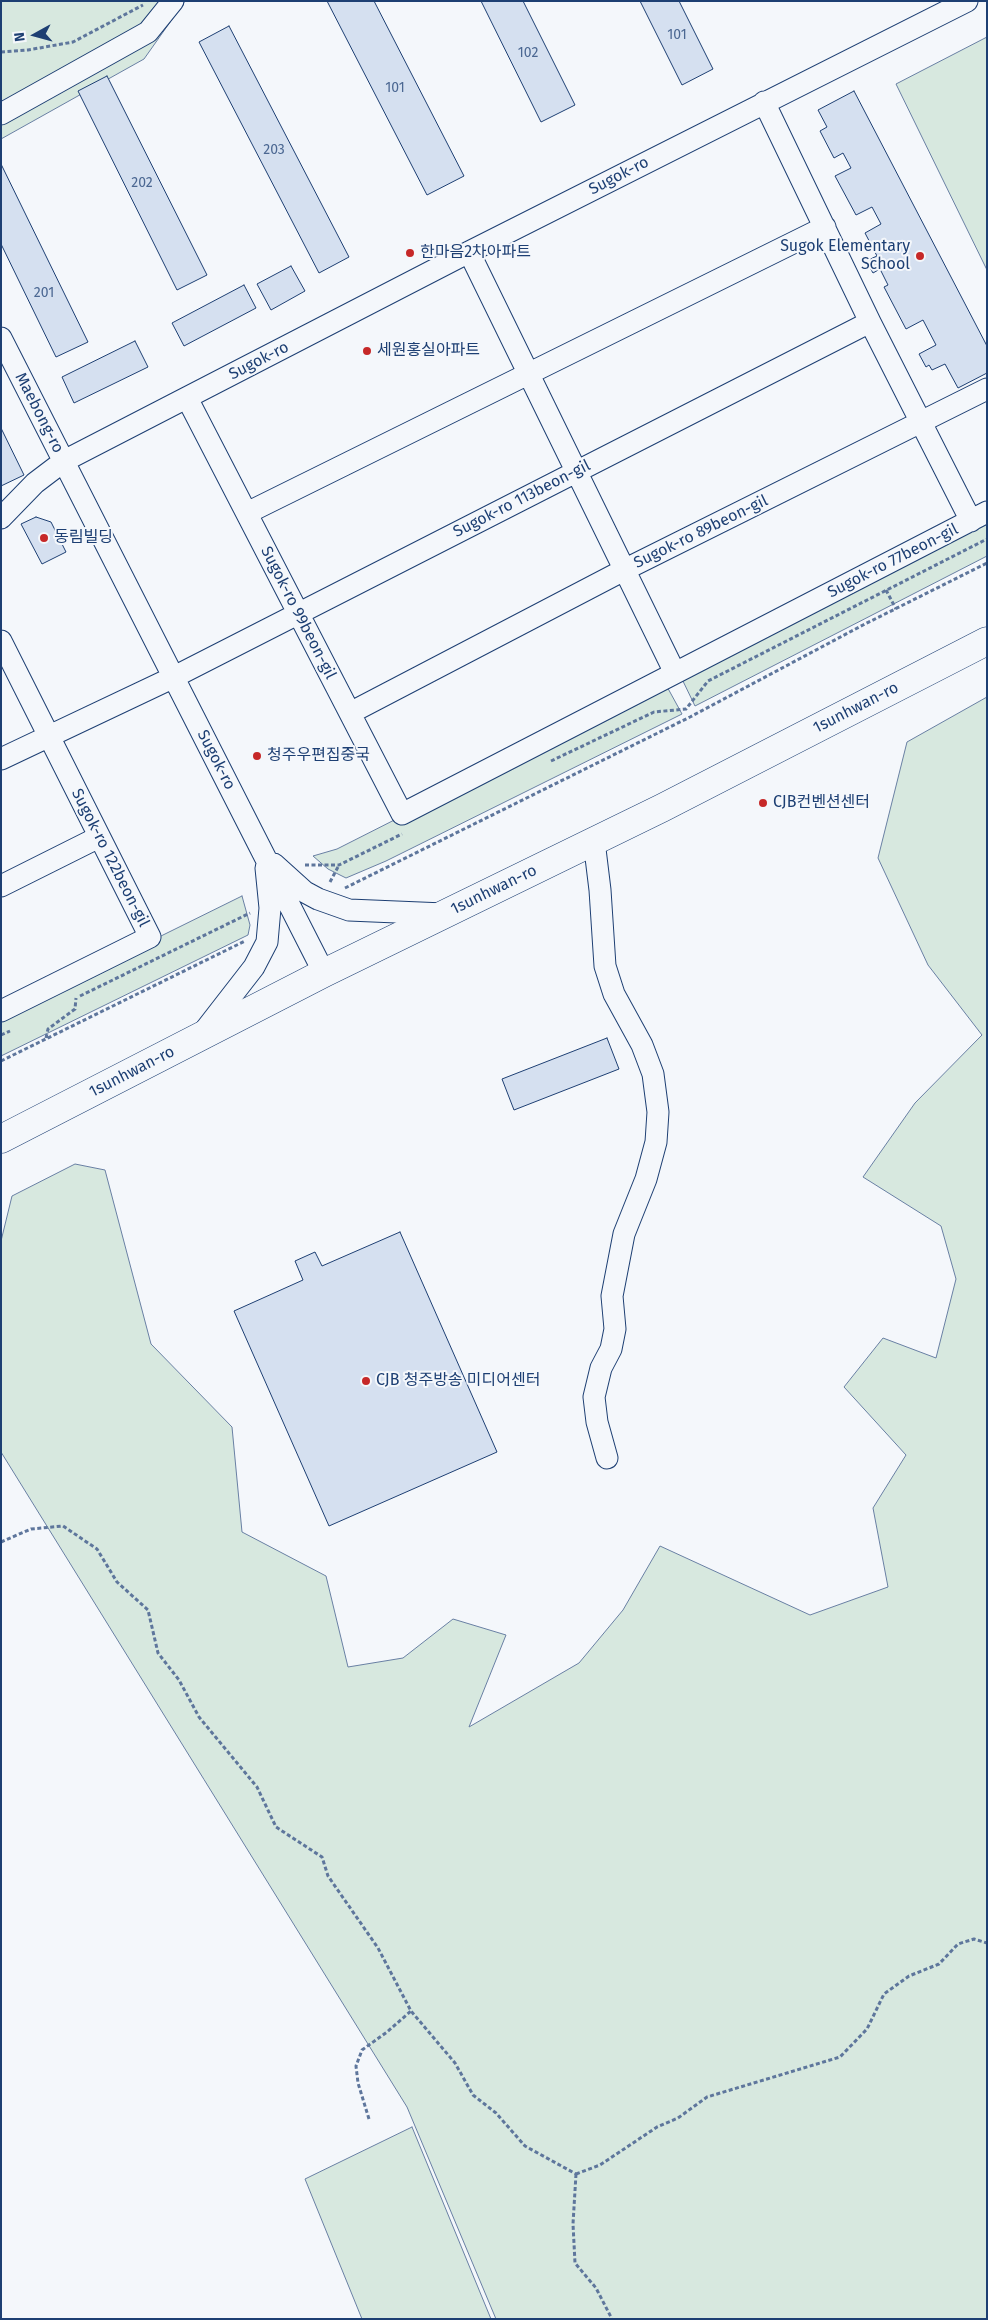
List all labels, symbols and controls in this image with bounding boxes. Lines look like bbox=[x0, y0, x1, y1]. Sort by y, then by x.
north arrow bbox=[10, 10, 60, 60]
house number: 101 bbox=[667, 27, 687, 43]
text: N bbox=[11, 31, 29, 43]
house number: 102 bbox=[518, 45, 538, 61]
house number: 101 bbox=[385, 80, 405, 96]
house number: 203 bbox=[263, 142, 285, 158]
street label: Sugok-ro bbox=[586, 153, 652, 199]
house number: 202 bbox=[131, 175, 153, 191]
place label: Sugok Elementary School bbox=[780, 237, 910, 275]
place label: 한마음2차아파트 bbox=[420, 243, 531, 263]
marker: 한마음2차아파트 bbox=[404, 247, 416, 259]
marker: Sugok Elementary School bbox=[914, 250, 926, 262]
house number: 201 bbox=[34, 285, 54, 301]
street label: Sugok-ro bbox=[226, 338, 292, 384]
place label: 세원홍실아파트 bbox=[377, 341, 480, 361]
marker: 세원홍실아파트 bbox=[361, 345, 373, 357]
street label: Maebong-ro bbox=[11, 370, 67, 456]
street label: Sugok-ro 113beon-gil bbox=[450, 456, 594, 542]
street label: Sugok-ro 89beon-gil bbox=[631, 491, 771, 573]
street label: Sugok-ro 77beon-gil bbox=[825, 520, 961, 602]
place label: 동림빌딩 bbox=[54, 528, 113, 548]
marker: 동림빌딩 bbox=[38, 532, 50, 544]
street label: Sugok-ro 99beon-gil bbox=[256, 543, 340, 683]
street label: 1sunhwan-ro bbox=[810, 678, 902, 738]
street label: Sugok-ro bbox=[193, 727, 239, 793]
place label: 청주우편집중국 bbox=[267, 746, 370, 766]
marker: 청주우편집중국 bbox=[251, 750, 263, 762]
street label: Sugok-ro 122beon-gil bbox=[67, 786, 153, 930]
place label: CJB컨벤션센터 bbox=[773, 793, 870, 813]
marker: CJB컨벤션센터 bbox=[757, 797, 769, 809]
street label: 1sunhwan-ro bbox=[448, 861, 540, 919]
street label: 1sunhwan-ro bbox=[86, 1042, 178, 1102]
place label: CJB 청주방송 미디어센터 bbox=[376, 1371, 540, 1391]
marker: CJB 청주방송 미디어센터 bbox=[360, 1375, 372, 1387]

